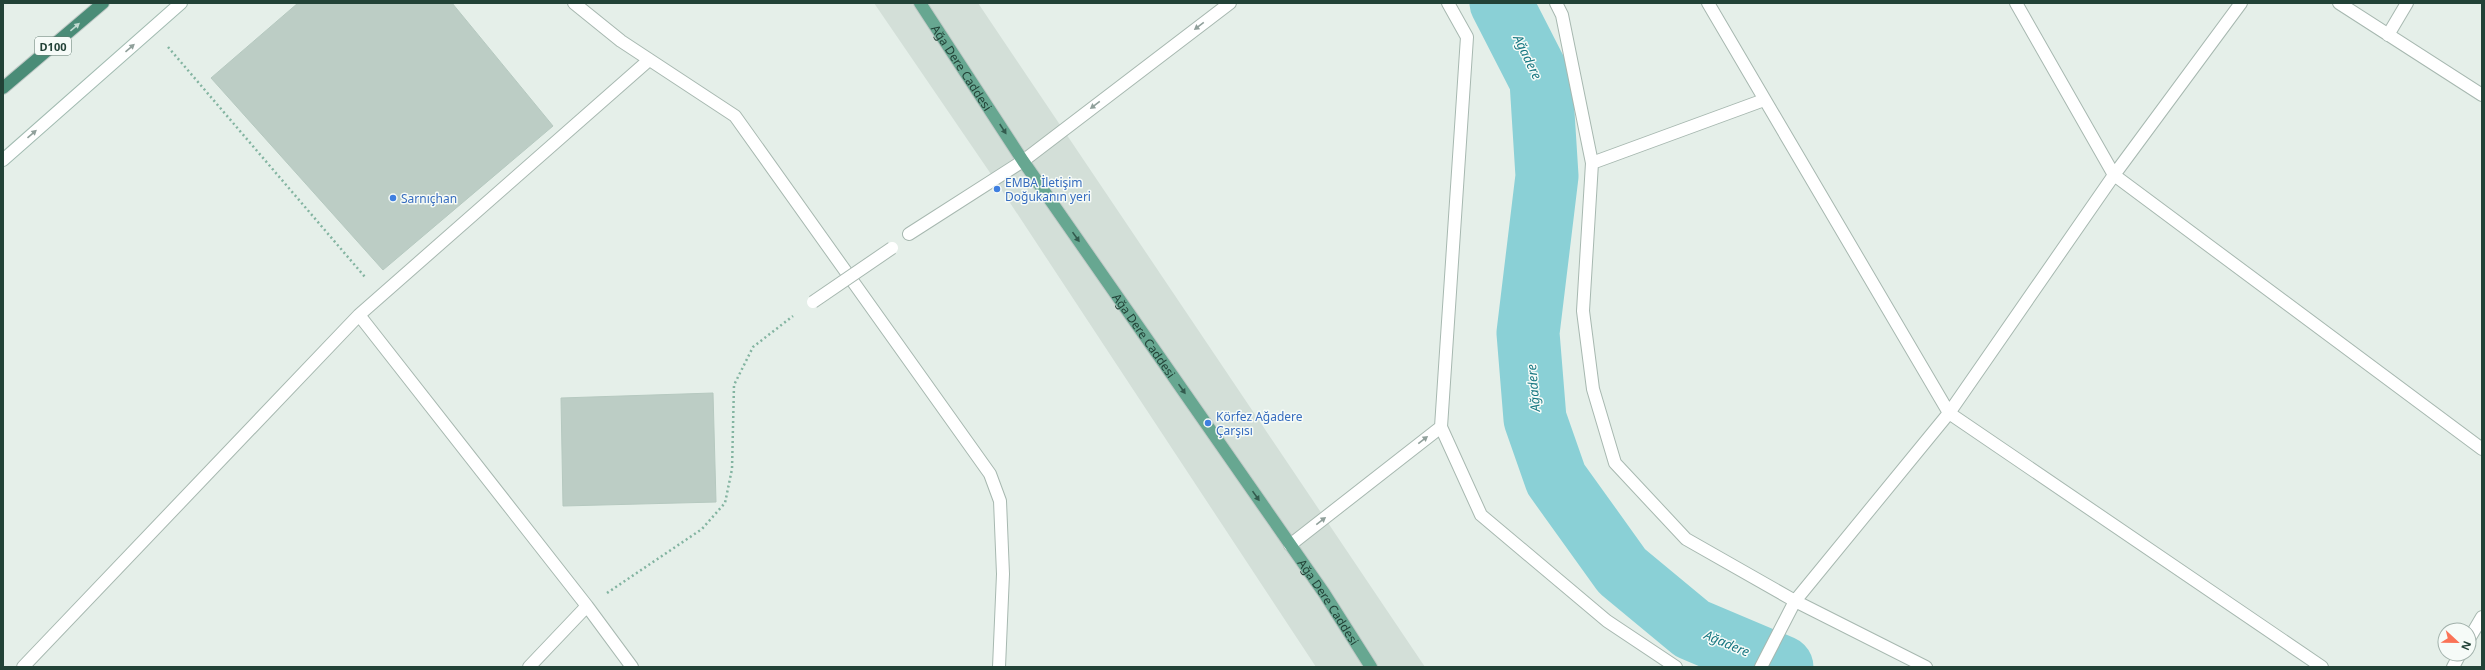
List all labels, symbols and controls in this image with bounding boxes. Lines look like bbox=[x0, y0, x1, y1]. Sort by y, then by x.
street label: Ağa Dere Caddesi bbox=[928, 21, 996, 114]
one-way arrow bbox=[70, 22, 81, 31]
one-way arrow bbox=[1193, 22, 1204, 31]
water label: Ağadere bbox=[1509, 31, 1547, 83]
road number: D100 bbox=[35, 37, 71, 55]
one-way arrow bbox=[125, 44, 135, 53]
one-way arrow bbox=[1089, 100, 1100, 109]
one-way arrow bbox=[999, 124, 1007, 135]
one-way arrow bbox=[28, 130, 37, 139]
place label: EMBA İletişim Doğukanın yeri bbox=[1005, 174, 1091, 205]
marker: EMBA İletişim Doğukanın yeri bbox=[992, 184, 1002, 194]
place label: Sarnıçhan bbox=[401, 190, 457, 207]
marker: Sarnıçhan bbox=[388, 193, 398, 203]
one-way arrow bbox=[1072, 231, 1080, 242]
street label: Ağa Dere Caddesi bbox=[1109, 289, 1180, 381]
water label: Ağadere bbox=[1522, 363, 1544, 414]
one-way arrow bbox=[1178, 384, 1186, 395]
place label: Körfez Ağadere Çarşısı bbox=[1216, 408, 1303, 439]
marker: Körfez Ağadere Çarşısı bbox=[1203, 418, 1213, 428]
one-way arrow bbox=[1418, 436, 1429, 445]
one-way arrow bbox=[1252, 491, 1260, 501]
one-way arrow bbox=[1315, 516, 1326, 525]
street label: Ağa Dere Caddesi bbox=[1294, 555, 1363, 648]
north arrow bbox=[2437, 622, 2477, 662]
water label: Ağadere bbox=[1701, 625, 1753, 661]
text: N bbox=[2458, 639, 2475, 653]

